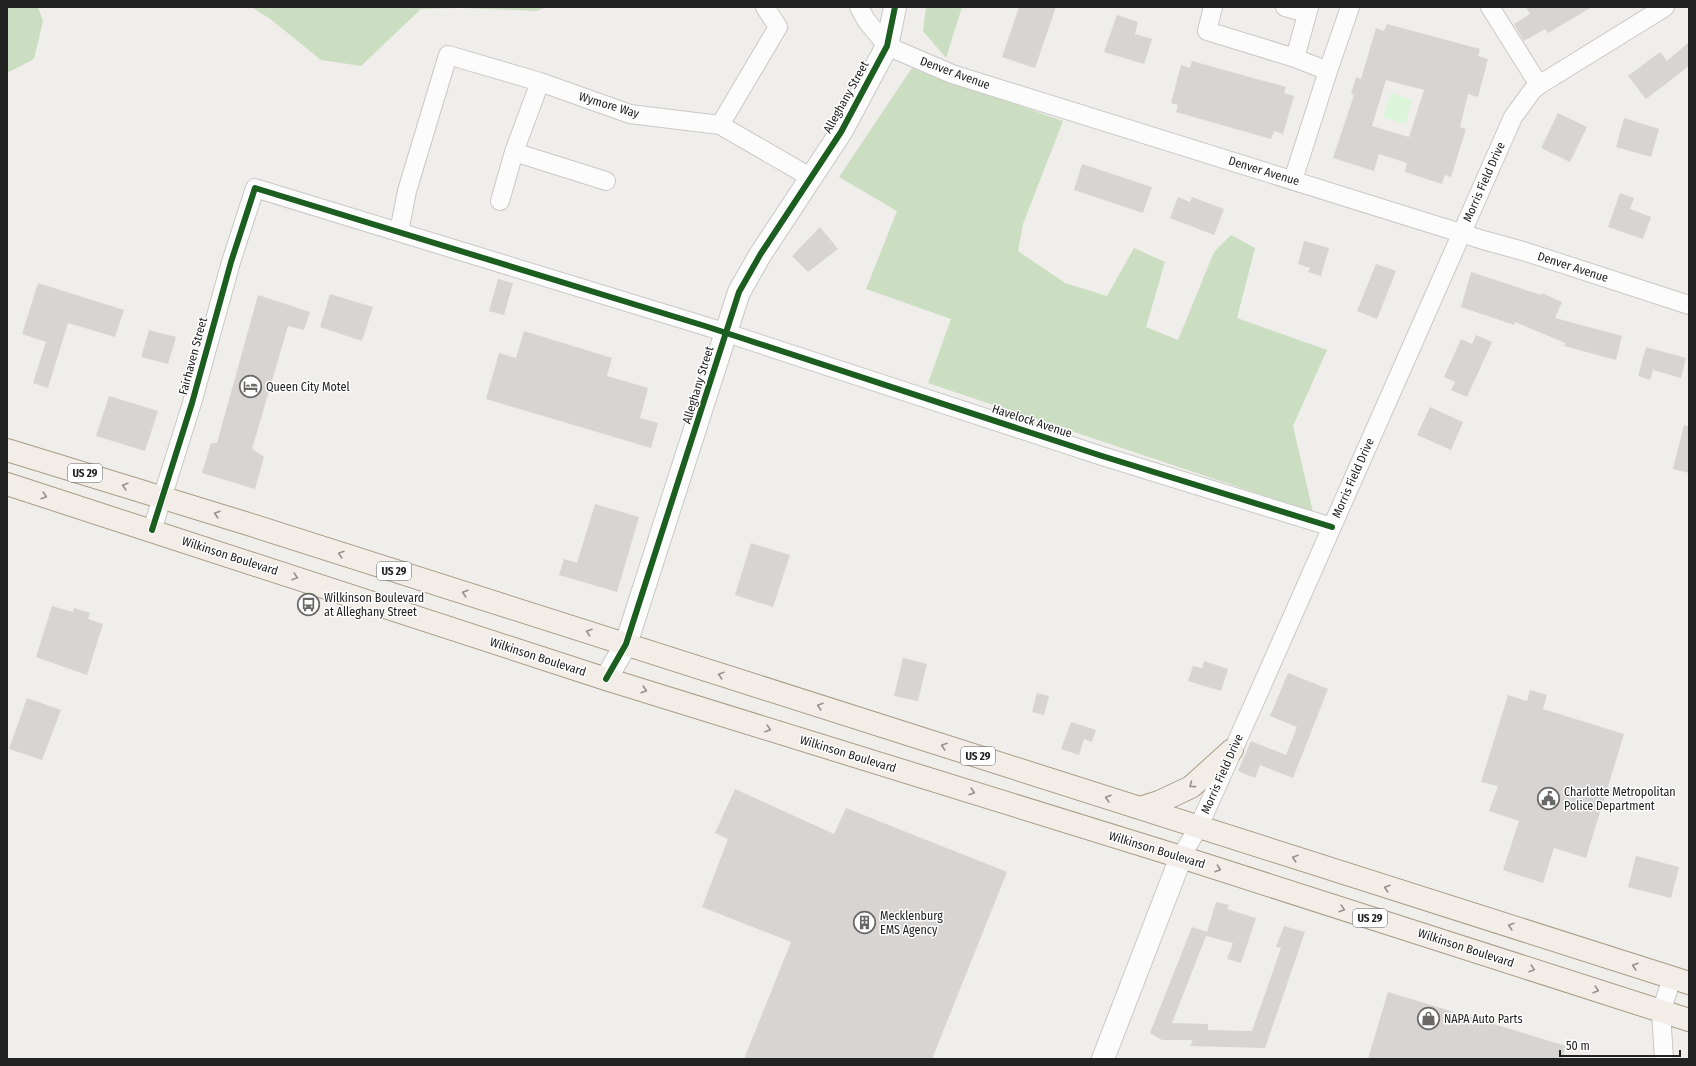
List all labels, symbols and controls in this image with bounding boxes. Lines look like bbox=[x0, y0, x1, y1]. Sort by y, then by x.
street label: Denver Avenue bbox=[918, 54, 992, 92]
street label: Alleghany Street bbox=[820, 58, 872, 136]
street label: Wymore Way bbox=[577, 89, 641, 121]
street label: Morris Field Drive bbox=[1460, 140, 1508, 224]
street label: Denver Avenue bbox=[1227, 154, 1301, 188]
street label: Denver Avenue bbox=[1536, 249, 1610, 285]
street label: Fairhaven Street bbox=[176, 316, 210, 396]
street label: Alleghany Street bbox=[680, 344, 716, 425]
hotel icon: Queen City Motel bbox=[238, 374, 264, 400]
place label: Queen City Motel bbox=[266, 380, 350, 394]
street label: Havelock Avenue bbox=[990, 401, 1074, 441]
street label: Morris Field Drive bbox=[1329, 436, 1377, 520]
road number: US 29 bbox=[68, 464, 102, 482]
one-way arrow bbox=[122, 482, 129, 491]
one-way arrow bbox=[41, 491, 48, 500]
one-way arrow bbox=[214, 510, 221, 519]
street label: Wilkinson Boulevard bbox=[180, 534, 280, 578]
one-way arrow bbox=[338, 550, 345, 559]
road number: US 29 bbox=[377, 562, 411, 580]
one-way arrow bbox=[291, 572, 298, 581]
one-way arrow bbox=[462, 589, 469, 598]
place label: Wilkinson Boulevard at Alleghany Street bbox=[324, 591, 424, 619]
bus stop icon: Wilkinson Boulevard at Alleghany Street bbox=[295, 592, 321, 618]
one-way arrow bbox=[586, 629, 593, 637]
street label: Wilkinson Boulevard bbox=[488, 635, 588, 679]
one-way arrow bbox=[718, 671, 725, 680]
one-way arrow bbox=[640, 685, 647, 694]
one-way arrow bbox=[817, 702, 824, 711]
one-way arrow bbox=[764, 724, 771, 733]
street label: Morris Field Drive bbox=[1198, 732, 1246, 816]
street label: Wilkinson Boulevard bbox=[798, 733, 898, 775]
one-way arrow bbox=[941, 742, 948, 750]
road number: US 29 bbox=[961, 747, 995, 765]
one-way arrow bbox=[1190, 780, 1197, 787]
place label: Charlotte Metropolitan Police Department bbox=[1564, 785, 1676, 813]
public building icon: Charlotte Metropolitan Police Department bbox=[1536, 786, 1562, 812]
one-way arrow bbox=[969, 788, 976, 796]
one-way arrow bbox=[1105, 794, 1112, 803]
street label: Wilkinson Boulevard bbox=[1107, 829, 1207, 871]
one-way arrow bbox=[1292, 854, 1299, 863]
one-way arrow bbox=[1214, 864, 1221, 873]
one-way arrow bbox=[1384, 884, 1391, 892]
one-way arrow bbox=[1338, 904, 1345, 912]
place label: Mecklenburg EMS Agency bbox=[880, 909, 943, 937]
road number: US 29 bbox=[1353, 909, 1387, 927]
building icon: Mecklenburg EMS Agency bbox=[851, 910, 877, 936]
one-way arrow bbox=[1508, 922, 1515, 931]
street label: Wilkinson Boulevard bbox=[1416, 926, 1516, 970]
one-way arrow bbox=[1632, 962, 1639, 970]
one-way arrow bbox=[1529, 964, 1536, 973]
one-way arrow bbox=[1593, 985, 1600, 993]
shop icon: NAPA Auto Parts bbox=[1416, 1006, 1442, 1032]
place label: NAPA Auto Parts bbox=[1444, 1012, 1523, 1026]
scale bar bbox=[1560, 1032, 1680, 1058]
text: 50 m bbox=[1566, 1039, 1590, 1053]

